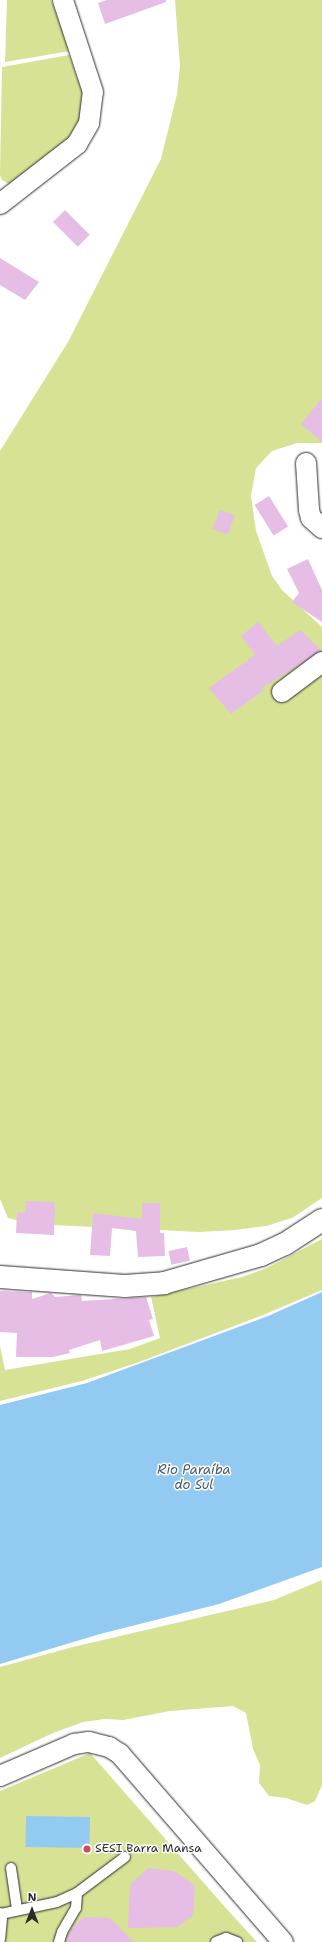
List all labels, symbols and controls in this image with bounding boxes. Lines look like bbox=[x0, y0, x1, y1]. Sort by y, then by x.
water label: Rio Paraíba do Sul bbox=[157, 1463, 231, 1494]
place label: SESI Barra Mansa bbox=[95, 1842, 202, 1856]
marker: SESI Barra Mansa bbox=[82, 1844, 92, 1854]
north arrow bbox=[12, 1890, 52, 1930]
text: N bbox=[28, 1890, 36, 1905]

